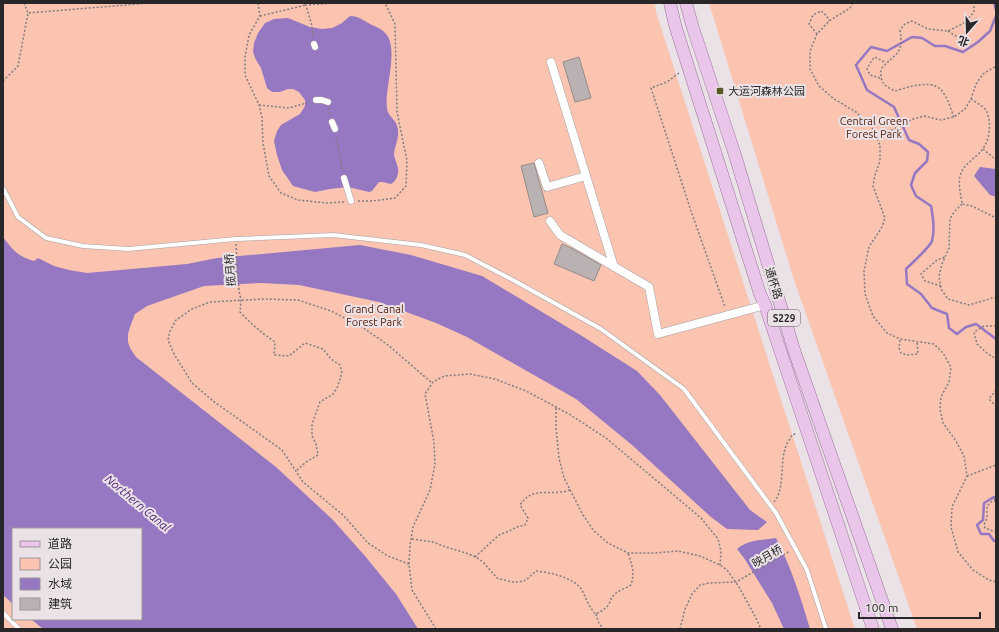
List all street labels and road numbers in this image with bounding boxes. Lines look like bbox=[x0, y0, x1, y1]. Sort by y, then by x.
street label: 揽月桥 bbox=[223, 253, 237, 287]
street label: 通怀路 bbox=[763, 265, 785, 301]
road number: S229 bbox=[768, 310, 800, 326]
street label: 映月桥 bbox=[750, 543, 784, 569]

